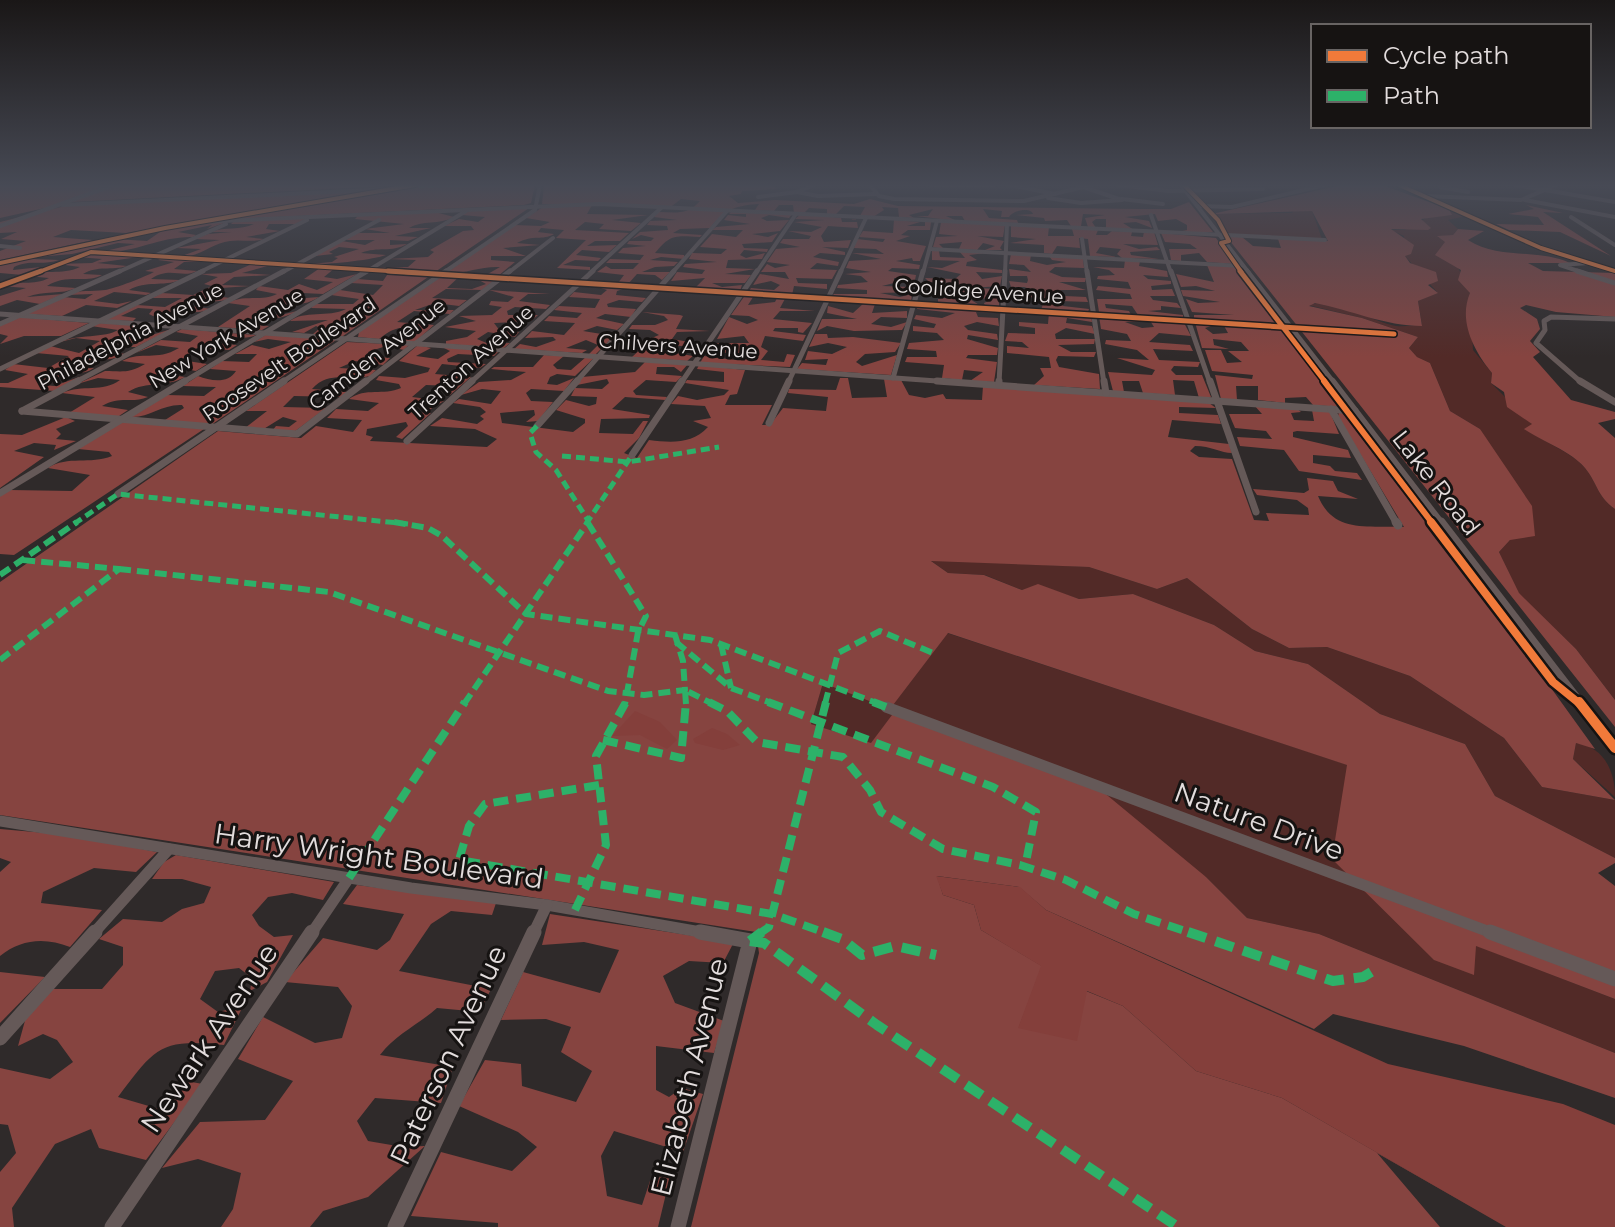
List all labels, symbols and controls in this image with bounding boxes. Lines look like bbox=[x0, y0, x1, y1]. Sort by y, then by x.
legend bbox=[1311, 24, 1591, 128]
text: Cycle path bbox=[1383, 41, 1510, 70]
text: Path bbox=[1383, 81, 1440, 110]
street label: Coolidge Avenue bbox=[894, 273, 1064, 309]
street label: Philadelphia Avenue bbox=[33, 277, 227, 395]
street label: New York Avenue bbox=[145, 283, 307, 393]
street label: Roosevelt Boulevard bbox=[198, 292, 380, 426]
street label: Camden Avenue bbox=[304, 293, 450, 415]
street label: Trenton Avenue bbox=[404, 300, 538, 424]
street label: Chilvers Avenue bbox=[598, 328, 758, 364]
street label: Lake Road bbox=[1386, 424, 1487, 541]
street label: Nature Drive bbox=[1170, 775, 1348, 867]
street label: Harry Wright Boulevard bbox=[212, 816, 546, 896]
street label: Newark Avenue bbox=[133, 937, 285, 1139]
street label: Paterson Avenue bbox=[382, 940, 514, 1170]
street label: Elizabeth Avenue bbox=[643, 955, 735, 1199]

